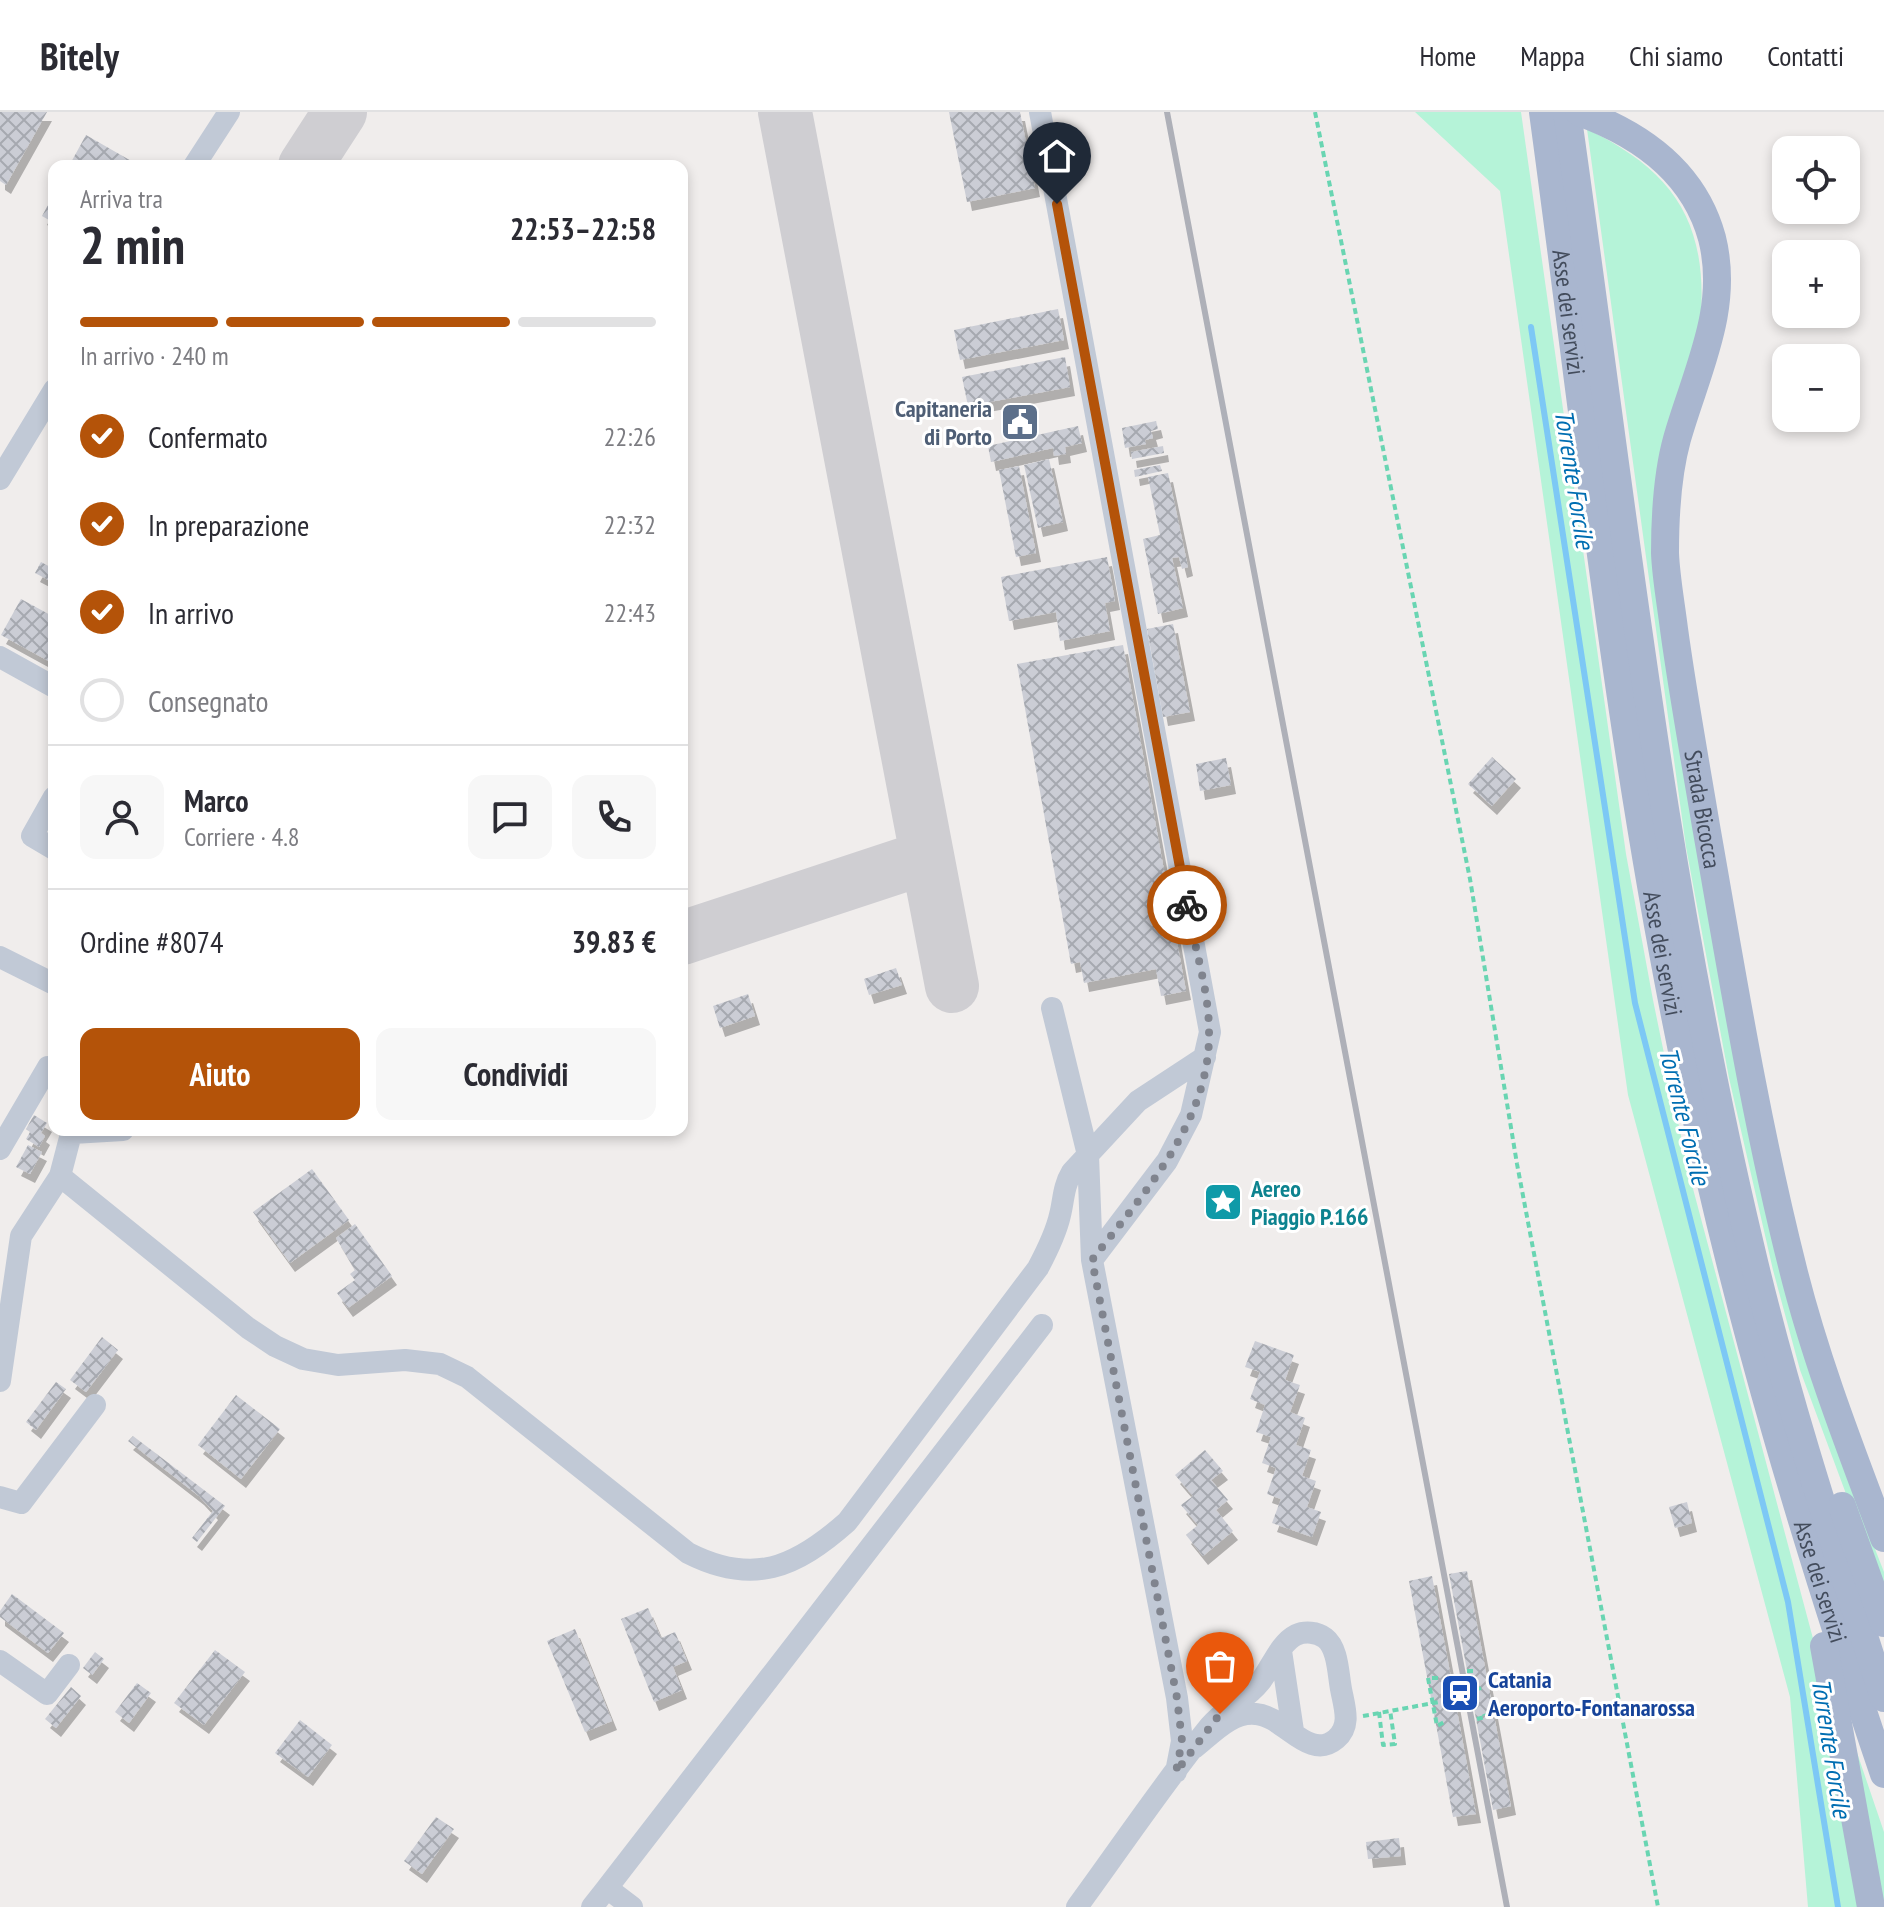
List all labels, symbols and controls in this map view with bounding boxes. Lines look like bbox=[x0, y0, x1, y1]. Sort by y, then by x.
text: Bitely bbox=[40, 31, 119, 80]
text: Home bbox=[1419, 37, 1476, 74]
text: Mappa bbox=[1520, 37, 1585, 74]
text: Chi siamo bbox=[1629, 37, 1723, 74]
text: Contatti bbox=[1767, 37, 1844, 74]
pin bbox=[1023, 122, 1091, 204]
icon: home bbox=[1035, 134, 1079, 178]
map controls bbox=[1772, 136, 1860, 432]
button: locate bbox=[1772, 136, 1860, 224]
text: Arriva tra bbox=[80, 182, 163, 215]
text: 22:53–22:58 bbox=[510, 209, 656, 248]
text: 2 min bbox=[80, 211, 185, 278]
button: + bbox=[1772, 240, 1860, 328]
street label: Asse dei servizi bbox=[1546, 248, 1593, 377]
text: In arrivo · 240 m bbox=[80, 339, 229, 372]
button: − bbox=[1772, 344, 1860, 432]
place label: Capitaneria di Porto bbox=[895, 393, 992, 452]
public building icon: Capitaneria di Porto bbox=[999, 401, 1041, 443]
water label: Torrente Forcile bbox=[1548, 407, 1603, 553]
icon: check bbox=[80, 414, 124, 458]
text: Confermato bbox=[148, 417, 268, 456]
text: 22:26 bbox=[604, 420, 656, 453]
icon: check bbox=[80, 502, 124, 546]
text: In preparazione bbox=[148, 505, 309, 544]
text: 22:32 bbox=[604, 508, 656, 541]
icon: check bbox=[80, 590, 124, 634]
text: In arrivo bbox=[148, 593, 234, 632]
text: 22:43 bbox=[604, 596, 656, 629]
text: Consegnato bbox=[148, 681, 268, 720]
street label: Strada Bicocca bbox=[1678, 748, 1729, 871]
button: person bbox=[80, 775, 164, 859]
button: chat bbox=[468, 775, 552, 859]
button: phone bbox=[572, 775, 656, 859]
text: Marco bbox=[184, 781, 249, 820]
text: Corriere · 4.8 bbox=[184, 820, 300, 853]
courier bbox=[1147, 865, 1227, 945]
icon: bike bbox=[1165, 883, 1209, 927]
street label: Asse dei servizi bbox=[1637, 889, 1690, 1018]
text: Ordine #8074 bbox=[80, 922, 224, 961]
text: 39.83 € bbox=[572, 922, 656, 961]
button: Aiuto bbox=[80, 1028, 360, 1120]
button: Condividi bbox=[376, 1028, 656, 1120]
water label: Torrente Forcile bbox=[1652, 1044, 1719, 1190]
place label: Aereo Piaggio P.166 bbox=[1250, 1173, 1368, 1232]
place icon: Aereo Piaggio P.166 bbox=[1202, 1181, 1244, 1223]
street label: Asse dei servizi bbox=[1787, 1517, 1855, 1646]
pin bbox=[1186, 1632, 1254, 1714]
icon: bag bbox=[1198, 1644, 1242, 1688]
place label: Catania Aeroporto-Fontanarossa bbox=[1487, 1664, 1695, 1723]
station icon: Catania Aeroporto-Fontanarossa bbox=[1439, 1672, 1481, 1714]
water label: Torrente Forcile bbox=[1805, 1676, 1860, 1822]

